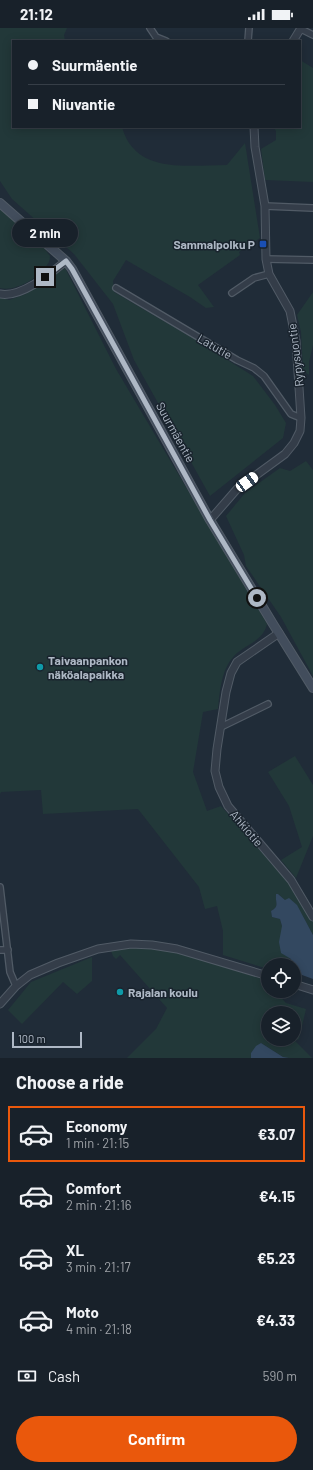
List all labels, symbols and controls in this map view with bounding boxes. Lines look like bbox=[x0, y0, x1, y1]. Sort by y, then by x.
text: 21:12 bbox=[20, 5, 53, 23]
text: Suurmäentie bbox=[52, 56, 138, 74]
text: Niuvantie bbox=[52, 95, 115, 113]
callout: 2 min bbox=[12, 219, 78, 247]
text: 2 min bbox=[29, 225, 61, 241]
place label: Sammalpolku P bbox=[173, 237, 255, 251]
marker: Sammalpolku P bbox=[258, 239, 268, 249]
route end bbox=[36, 268, 54, 286]
street label: Rypysuontie bbox=[284, 323, 306, 387]
street label: Latutie bbox=[195, 331, 235, 361]
street label: Suurmäentie bbox=[154, 399, 198, 465]
car bbox=[234, 470, 260, 494]
route start bbox=[248, 589, 266, 607]
place label: Taivaanpankon näköalapaikka bbox=[48, 653, 128, 681]
marker: Taivaanpankon näköalapaikka bbox=[35, 662, 45, 672]
street label: Ahkiotie bbox=[228, 807, 266, 849]
map controls bbox=[261, 958, 301, 1046]
button: locate bbox=[261, 958, 301, 998]
place label: Rajalan koulu bbox=[128, 985, 198, 999]
marker: Rajalan koulu bbox=[115, 987, 125, 997]
button: layers bbox=[261, 1006, 301, 1046]
scale bar bbox=[12, 1030, 82, 1049]
text: 100 m bbox=[18, 1032, 46, 1045]
text: Choose a ride bbox=[16, 1071, 124, 1093]
icon: car bbox=[18, 1116, 54, 1152]
text: Economy bbox=[66, 1117, 127, 1135]
text: €3.07 bbox=[258, 1125, 295, 1143]
text: 1 min · 21:15 bbox=[66, 1135, 129, 1151]
icon: car bbox=[18, 1178, 54, 1214]
text: Comfort bbox=[66, 1179, 121, 1197]
text: €4.15 bbox=[259, 1187, 295, 1205]
text: 2 min · 21:16 bbox=[66, 1197, 132, 1213]
icon: car bbox=[18, 1240, 54, 1276]
text: XL bbox=[66, 1241, 84, 1259]
text: €5.23 bbox=[257, 1249, 295, 1267]
text: 3 min · 21:17 bbox=[66, 1259, 131, 1275]
icon: car bbox=[18, 1302, 54, 1338]
text: Moto bbox=[66, 1303, 99, 1321]
text: €4.33 bbox=[256, 1311, 295, 1329]
text: 4 min · 21:18 bbox=[66, 1321, 132, 1337]
icon: cash bbox=[16, 1365, 38, 1387]
text: Cash bbox=[48, 1367, 80, 1385]
text: 590 m bbox=[263, 1368, 297, 1384]
button: Confirm bbox=[16, 1416, 297, 1462]

